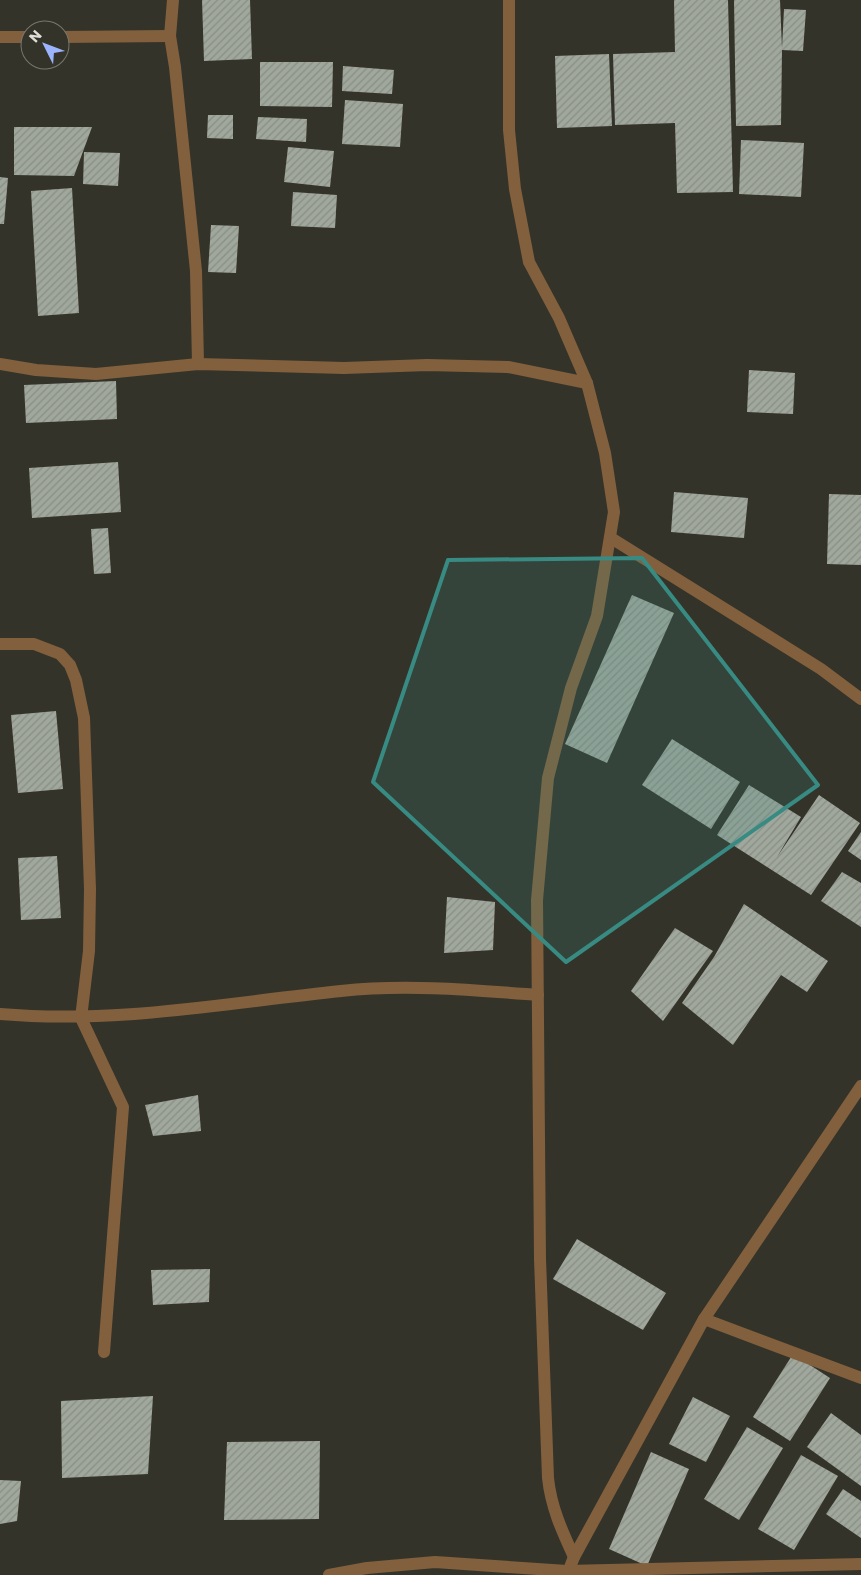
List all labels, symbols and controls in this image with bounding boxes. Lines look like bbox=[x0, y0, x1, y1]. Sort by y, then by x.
north arrow bbox=[20, 20, 70, 70]
text: N bbox=[24, 26, 46, 47]

